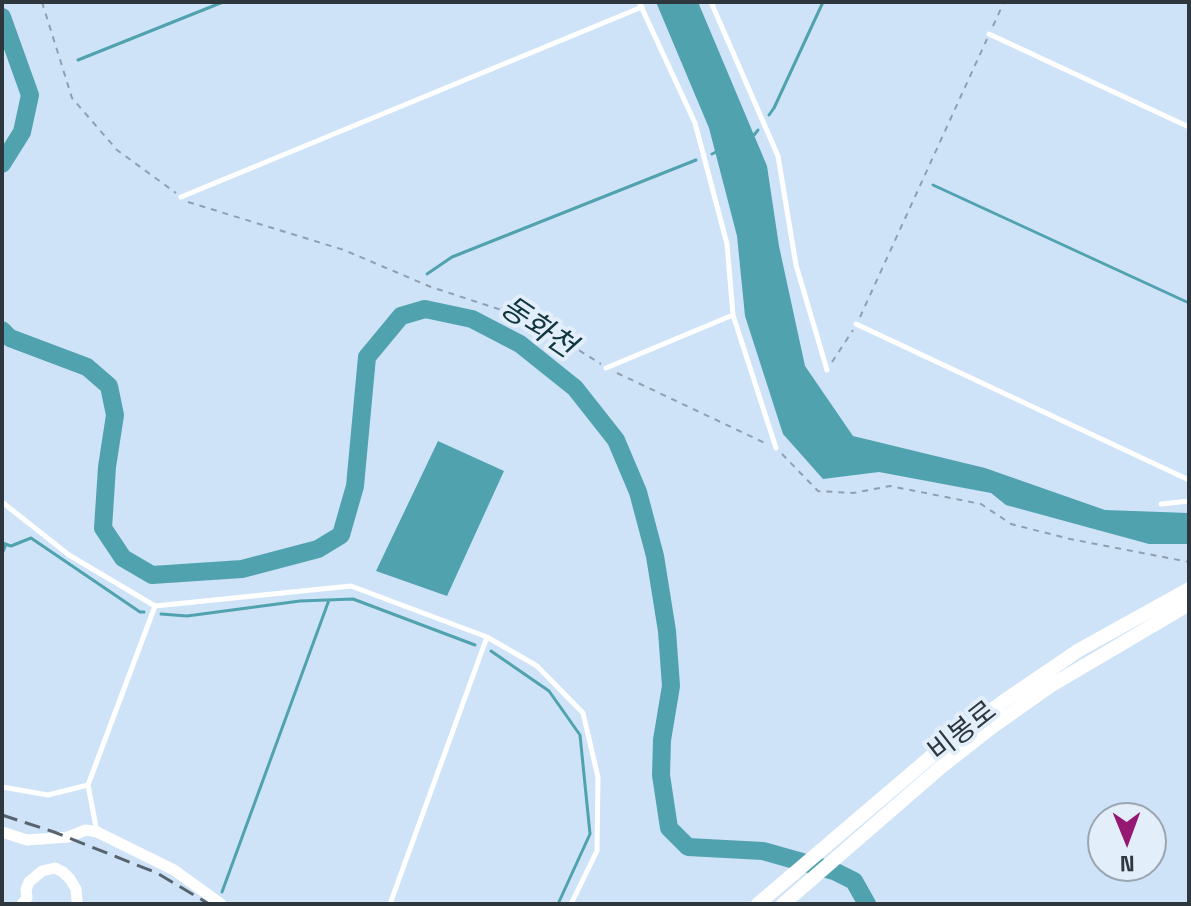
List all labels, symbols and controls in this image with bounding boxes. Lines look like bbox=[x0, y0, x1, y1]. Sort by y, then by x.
water label: 동화천 bbox=[493, 290, 581, 366]
street label: 비봉로 bbox=[922, 695, 1004, 769]
north arrow bbox=[1087, 802, 1167, 882]
text: N bbox=[1120, 850, 1135, 878]

